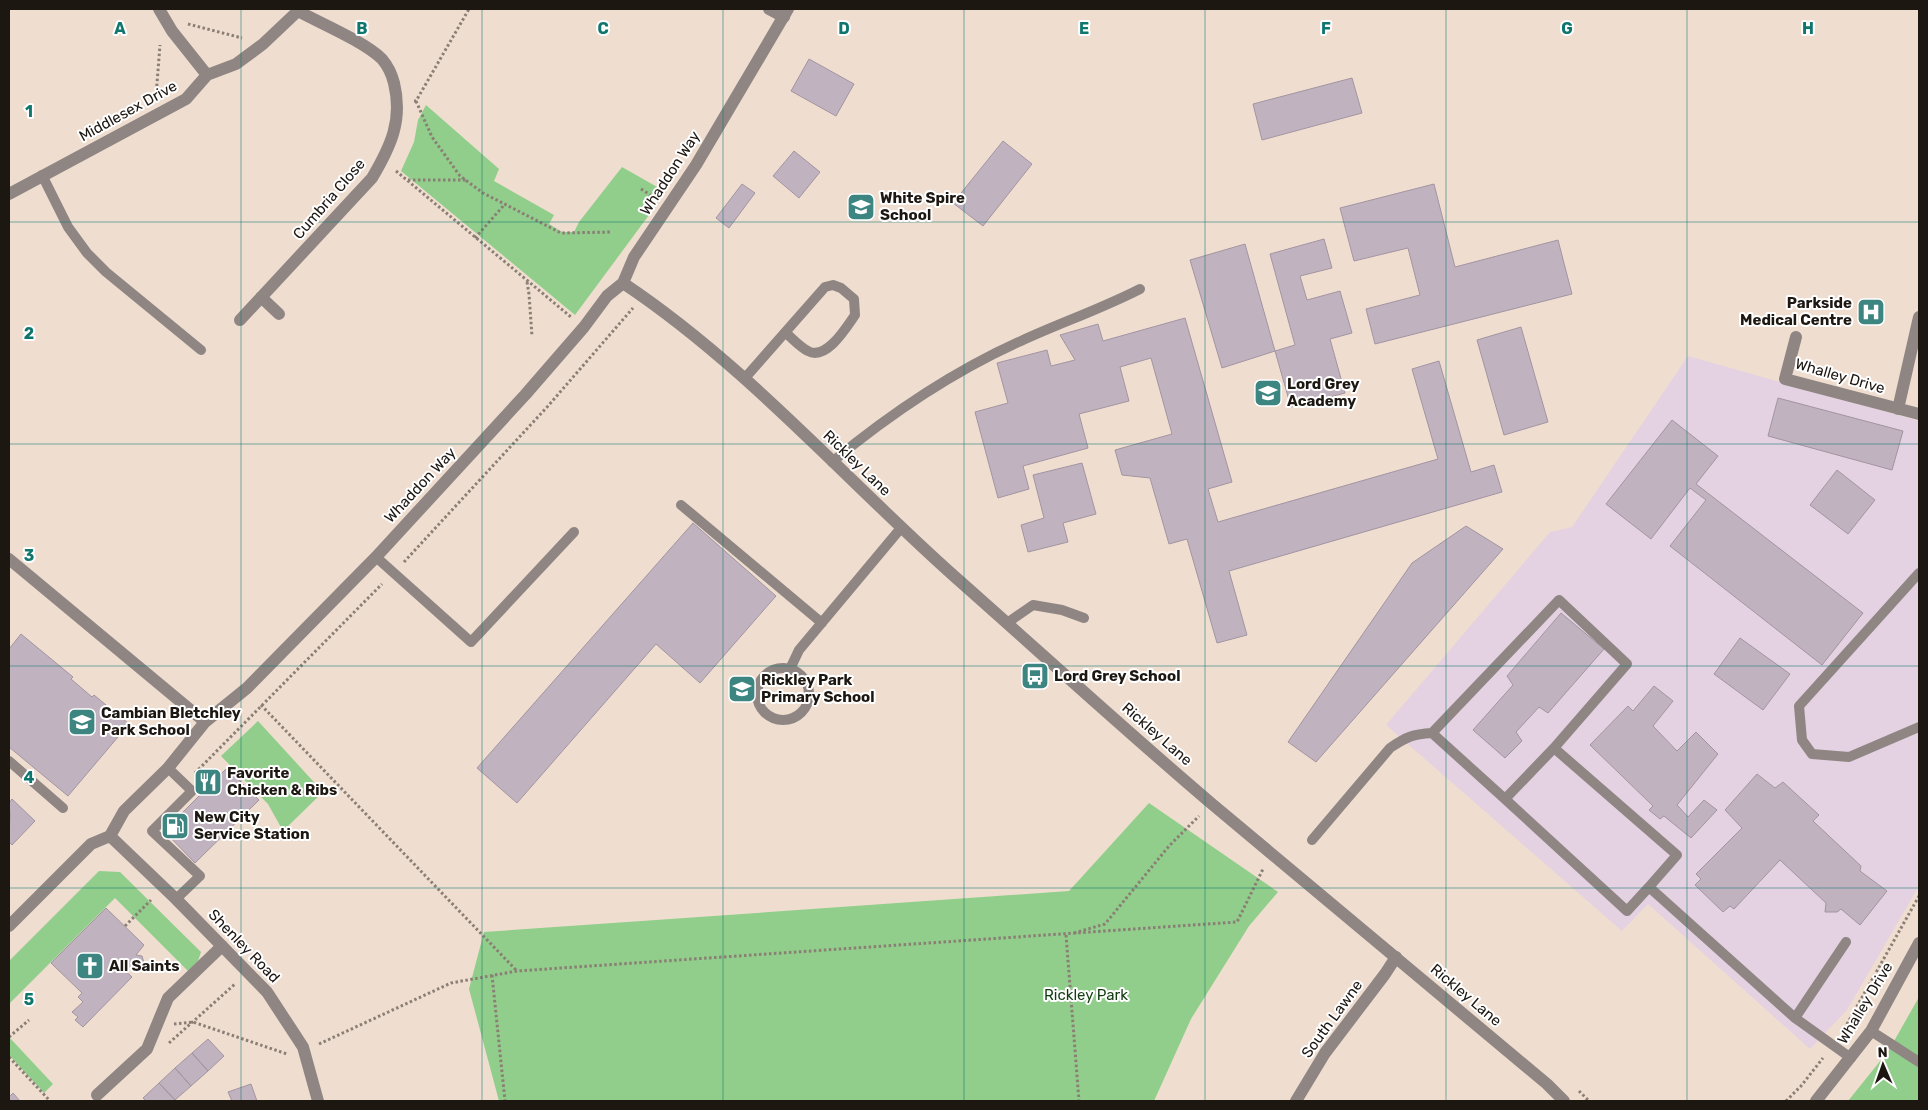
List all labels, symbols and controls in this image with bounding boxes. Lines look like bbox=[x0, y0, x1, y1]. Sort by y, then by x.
text: A bbox=[114, 19, 126, 38]
text: B bbox=[356, 19, 368, 38]
text: C bbox=[597, 19, 609, 38]
text: D bbox=[838, 19, 850, 38]
text: E bbox=[1079, 19, 1089, 38]
text: F bbox=[1321, 19, 1331, 38]
text: G bbox=[1561, 19, 1573, 38]
text: H bbox=[1802, 19, 1814, 38]
street label: Middlesex Drive bbox=[76, 77, 180, 145]
text: 1 bbox=[25, 102, 33, 121]
street label: Whaddon Way bbox=[636, 128, 704, 218]
street label: Cumbria Close bbox=[289, 155, 369, 243]
place label: White Spire School bbox=[880, 189, 965, 224]
school or university icon: White Spire School bbox=[846, 192, 876, 222]
place label: Parkside Medical Centre bbox=[1740, 294, 1852, 329]
hospital icon: Parkside Medical Centre bbox=[1856, 297, 1886, 327]
text: 2 bbox=[24, 324, 34, 343]
street label: Whalley Drive bbox=[1793, 355, 1887, 397]
place label: Lord Grey Academy bbox=[1287, 375, 1360, 410]
school or university icon: Lord Grey Academy bbox=[1253, 378, 1283, 408]
street label: Rickley Lane bbox=[819, 426, 895, 500]
street label: Whaddon Way bbox=[381, 444, 459, 526]
text: 3 bbox=[24, 546, 34, 565]
bus stop icon: Lord Grey School bbox=[1020, 661, 1050, 691]
place label: Lord Grey School bbox=[1054, 667, 1181, 685]
place label: Rickley Park Primary School bbox=[761, 671, 875, 706]
school or university icon: Rickley Park Primary School bbox=[727, 674, 757, 704]
street label: Rickley Lane bbox=[1118, 699, 1196, 769]
place label: Cambian Bletchley Park School bbox=[101, 704, 241, 739]
school or university icon: Cambian Bletchley Park School bbox=[67, 707, 97, 737]
place label: Favorite Chicken & Ribs bbox=[227, 764, 337, 799]
restaurant icon: Favorite Chicken & Ribs bbox=[193, 767, 223, 797]
text: 4 bbox=[24, 768, 35, 787]
place label: New City Service Station bbox=[194, 808, 310, 843]
fuel station icon: New City Service Station bbox=[160, 811, 190, 841]
street label: Shenley Road bbox=[205, 906, 283, 986]
church icon: All Saints bbox=[75, 951, 105, 981]
place label: All Saints bbox=[109, 957, 179, 975]
street label: Whalley Drive bbox=[1833, 959, 1897, 1047]
street label: Rickley Lane bbox=[1427, 960, 1505, 1030]
street label: South Lawne bbox=[1298, 977, 1366, 1061]
park label: Rickley Park bbox=[1044, 986, 1128, 1004]
text: 5 bbox=[24, 990, 34, 1009]
north arrow bbox=[1858, 1040, 1908, 1090]
text: N bbox=[1877, 1044, 1888, 1061]

